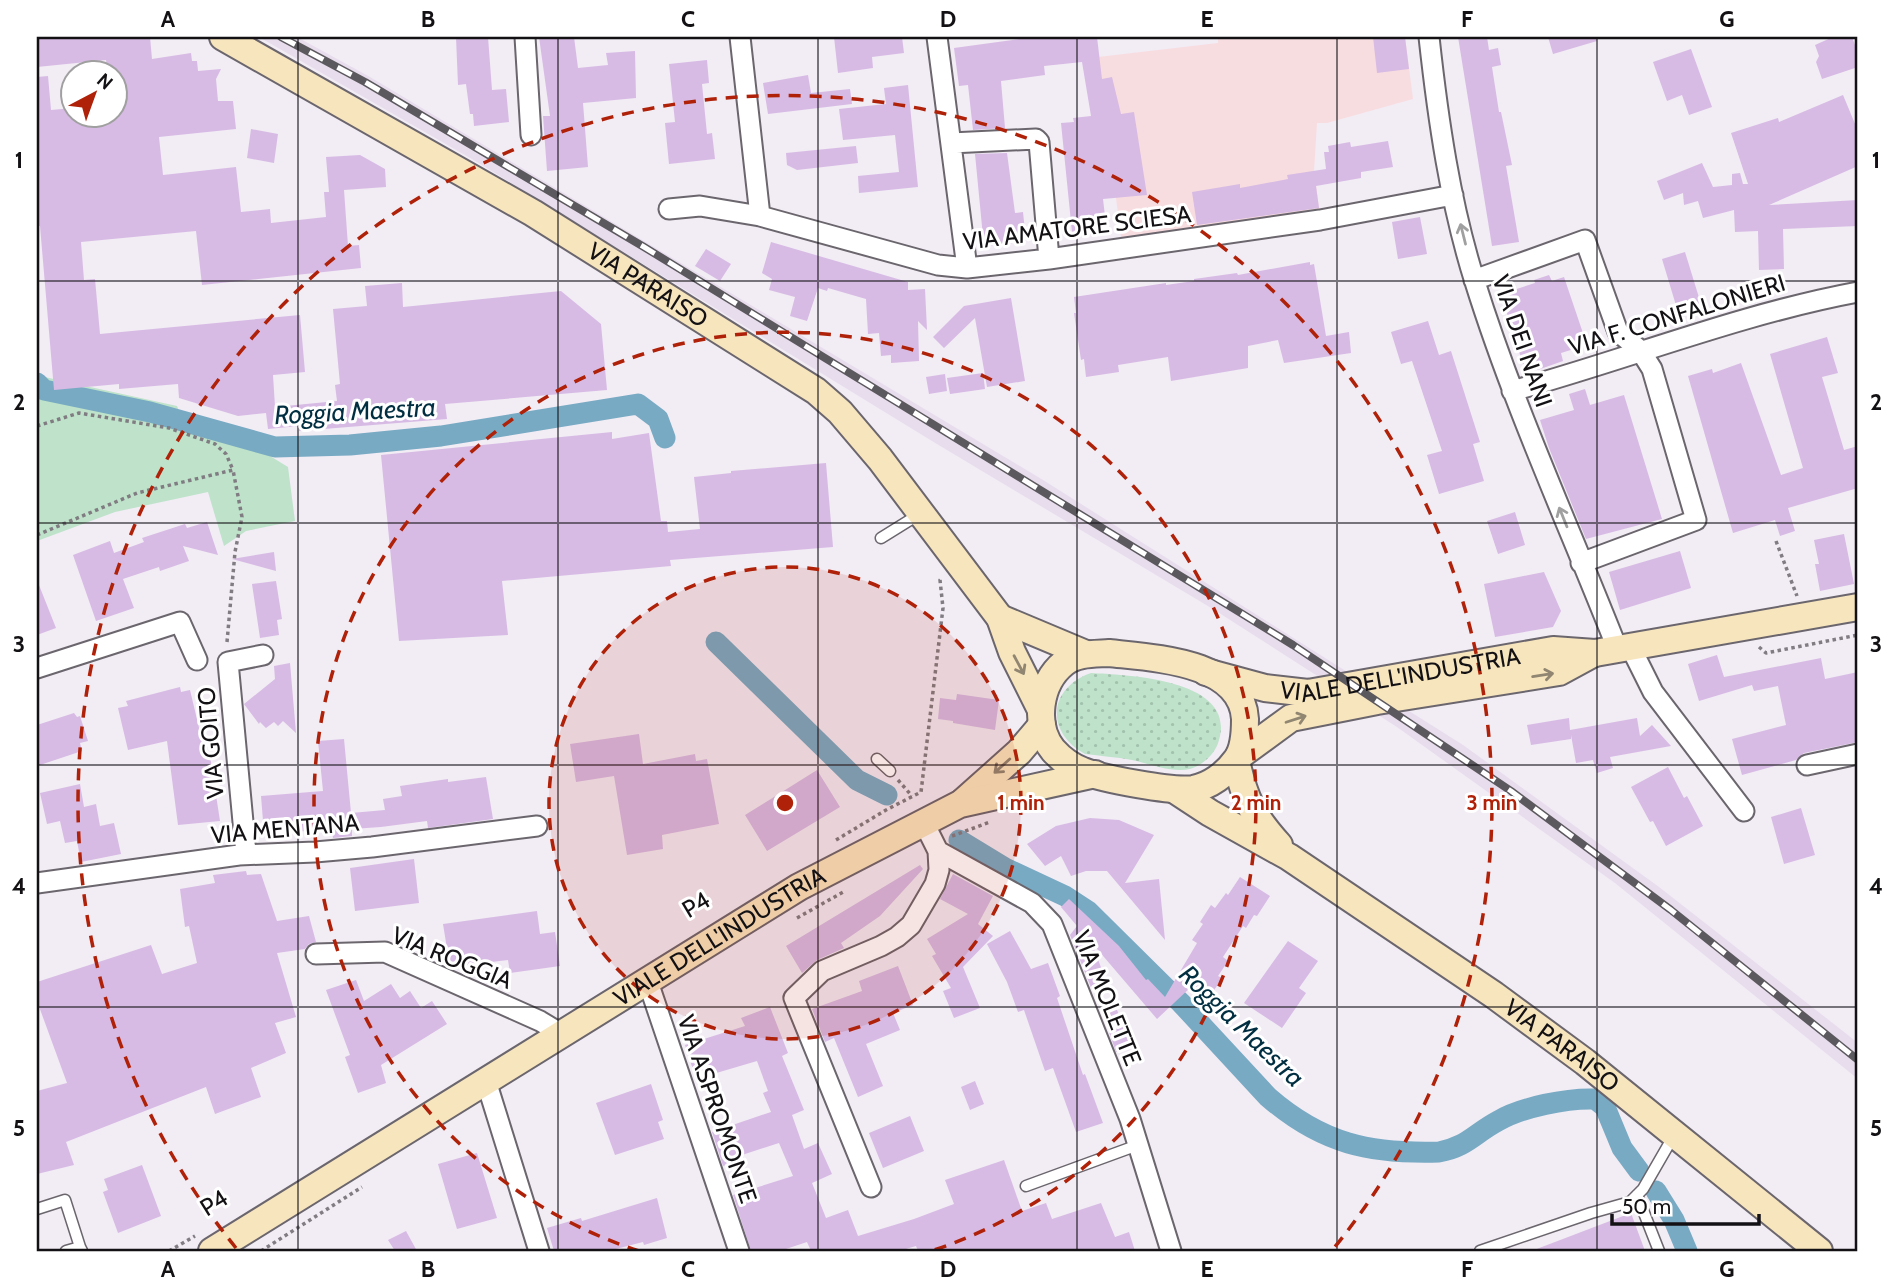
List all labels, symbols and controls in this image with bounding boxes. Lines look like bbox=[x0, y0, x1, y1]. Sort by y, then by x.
text: A bbox=[161, 5, 176, 33]
text: B bbox=[421, 5, 435, 33]
text: C bbox=[681, 5, 695, 33]
text: D bbox=[940, 5, 956, 33]
text: E bbox=[1200, 5, 1214, 33]
text: F bbox=[1461, 5, 1473, 33]
text: G bbox=[1719, 5, 1735, 33]
north arrow bbox=[60, 60, 130, 130]
text: N bbox=[92, 68, 117, 95]
text: 1 bbox=[15, 146, 23, 174]
text: 1 bbox=[1872, 146, 1880, 174]
street label: VIA AMATORE SCIESA bbox=[961, 199, 1193, 256]
one-way arrow bbox=[1456, 223, 1469, 246]
street label: VIA PARAISO bbox=[583, 236, 713, 333]
street label: VIA F. CONFALONIERI bbox=[1565, 268, 1789, 361]
street label: VIA DEI NANI bbox=[1486, 271, 1559, 411]
text: 2 bbox=[13, 388, 25, 416]
text: 2 bbox=[1870, 388, 1882, 416]
water label: Roggia Maestra bbox=[273, 391, 437, 431]
one-way arrow bbox=[1555, 507, 1568, 529]
text: 3 bbox=[13, 630, 25, 658]
text: 3 bbox=[1870, 630, 1882, 658]
street label: VIALE DELL'INDUSTRIA bbox=[1279, 641, 1523, 708]
one-way arrow bbox=[1012, 654, 1026, 675]
one-way arrow bbox=[1531, 668, 1554, 681]
street label: VIA GOITO bbox=[191, 686, 230, 800]
one-way arrow bbox=[1284, 711, 1306, 724]
one-way arrow bbox=[994, 758, 1012, 774]
text: 1 min bbox=[997, 790, 1045, 815]
text: 2 min bbox=[1231, 790, 1281, 815]
text: 3 min bbox=[1467, 790, 1517, 815]
centre of rings bbox=[773, 791, 797, 815]
street label: VIA MENTANA bbox=[210, 808, 360, 849]
street label: VIALE DELL'INDUSTRIA bbox=[608, 861, 830, 1012]
text: 4 bbox=[12, 872, 26, 900]
text: 4 bbox=[1869, 872, 1883, 900]
street label: P4 bbox=[677, 885, 715, 924]
street label: VIA ROGGIA bbox=[388, 920, 517, 995]
street label: VIA MOLETTE bbox=[1067, 926, 1148, 1070]
water label: Roggia Maestra bbox=[1173, 958, 1311, 1094]
street label: VIA PARAISO bbox=[1499, 993, 1625, 1098]
street label: VIA ASPROMONTE bbox=[672, 1011, 763, 1207]
text: 5 bbox=[13, 1114, 25, 1142]
text: 5 bbox=[1870, 1114, 1882, 1142]
street label: P4 bbox=[194, 1183, 233, 1222]
scale bar bbox=[1612, 1183, 1758, 1227]
text: 50 m bbox=[1622, 1194, 1671, 1219]
text: A bbox=[161, 1255, 176, 1283]
text: B bbox=[421, 1255, 435, 1283]
text: C bbox=[681, 1255, 695, 1283]
text: D bbox=[940, 1255, 956, 1283]
text: E bbox=[1200, 1255, 1214, 1283]
text: F bbox=[1461, 1255, 1473, 1283]
text: G bbox=[1719, 1255, 1735, 1283]

